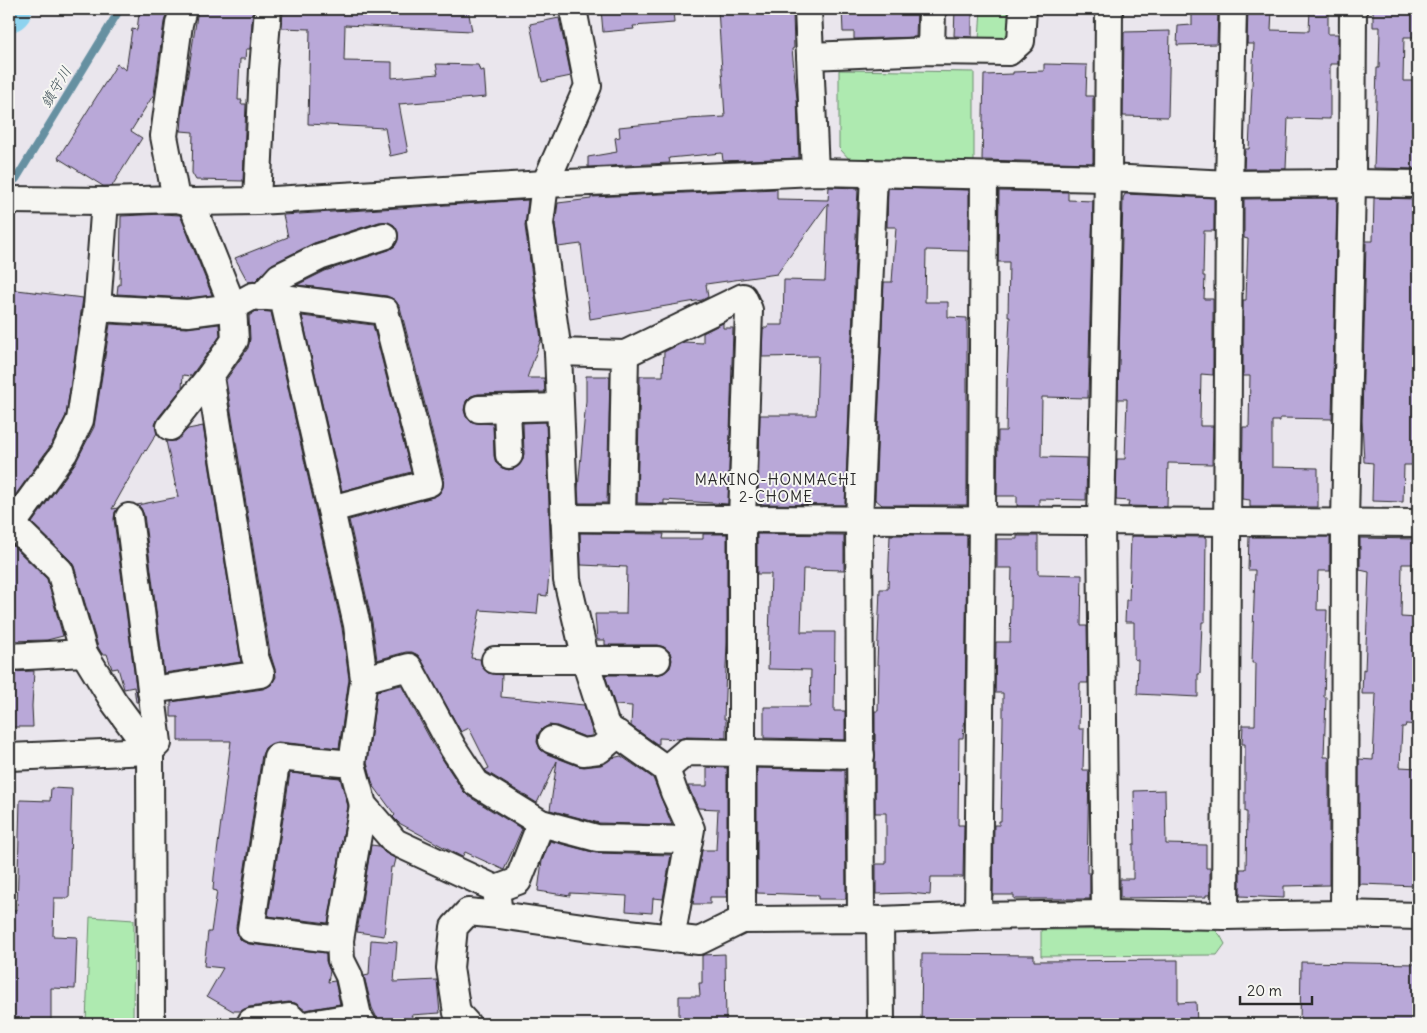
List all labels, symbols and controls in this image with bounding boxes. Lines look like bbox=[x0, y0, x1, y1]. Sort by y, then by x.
water label: 鎮守川 bbox=[36, 63, 75, 111]
district label: MAKINO-HONMACHI 2-CHOME bbox=[695, 470, 857, 506]
scale bar bbox=[1240, 973, 1312, 1005]
text: 20 m bbox=[1247, 981, 1282, 1000]

